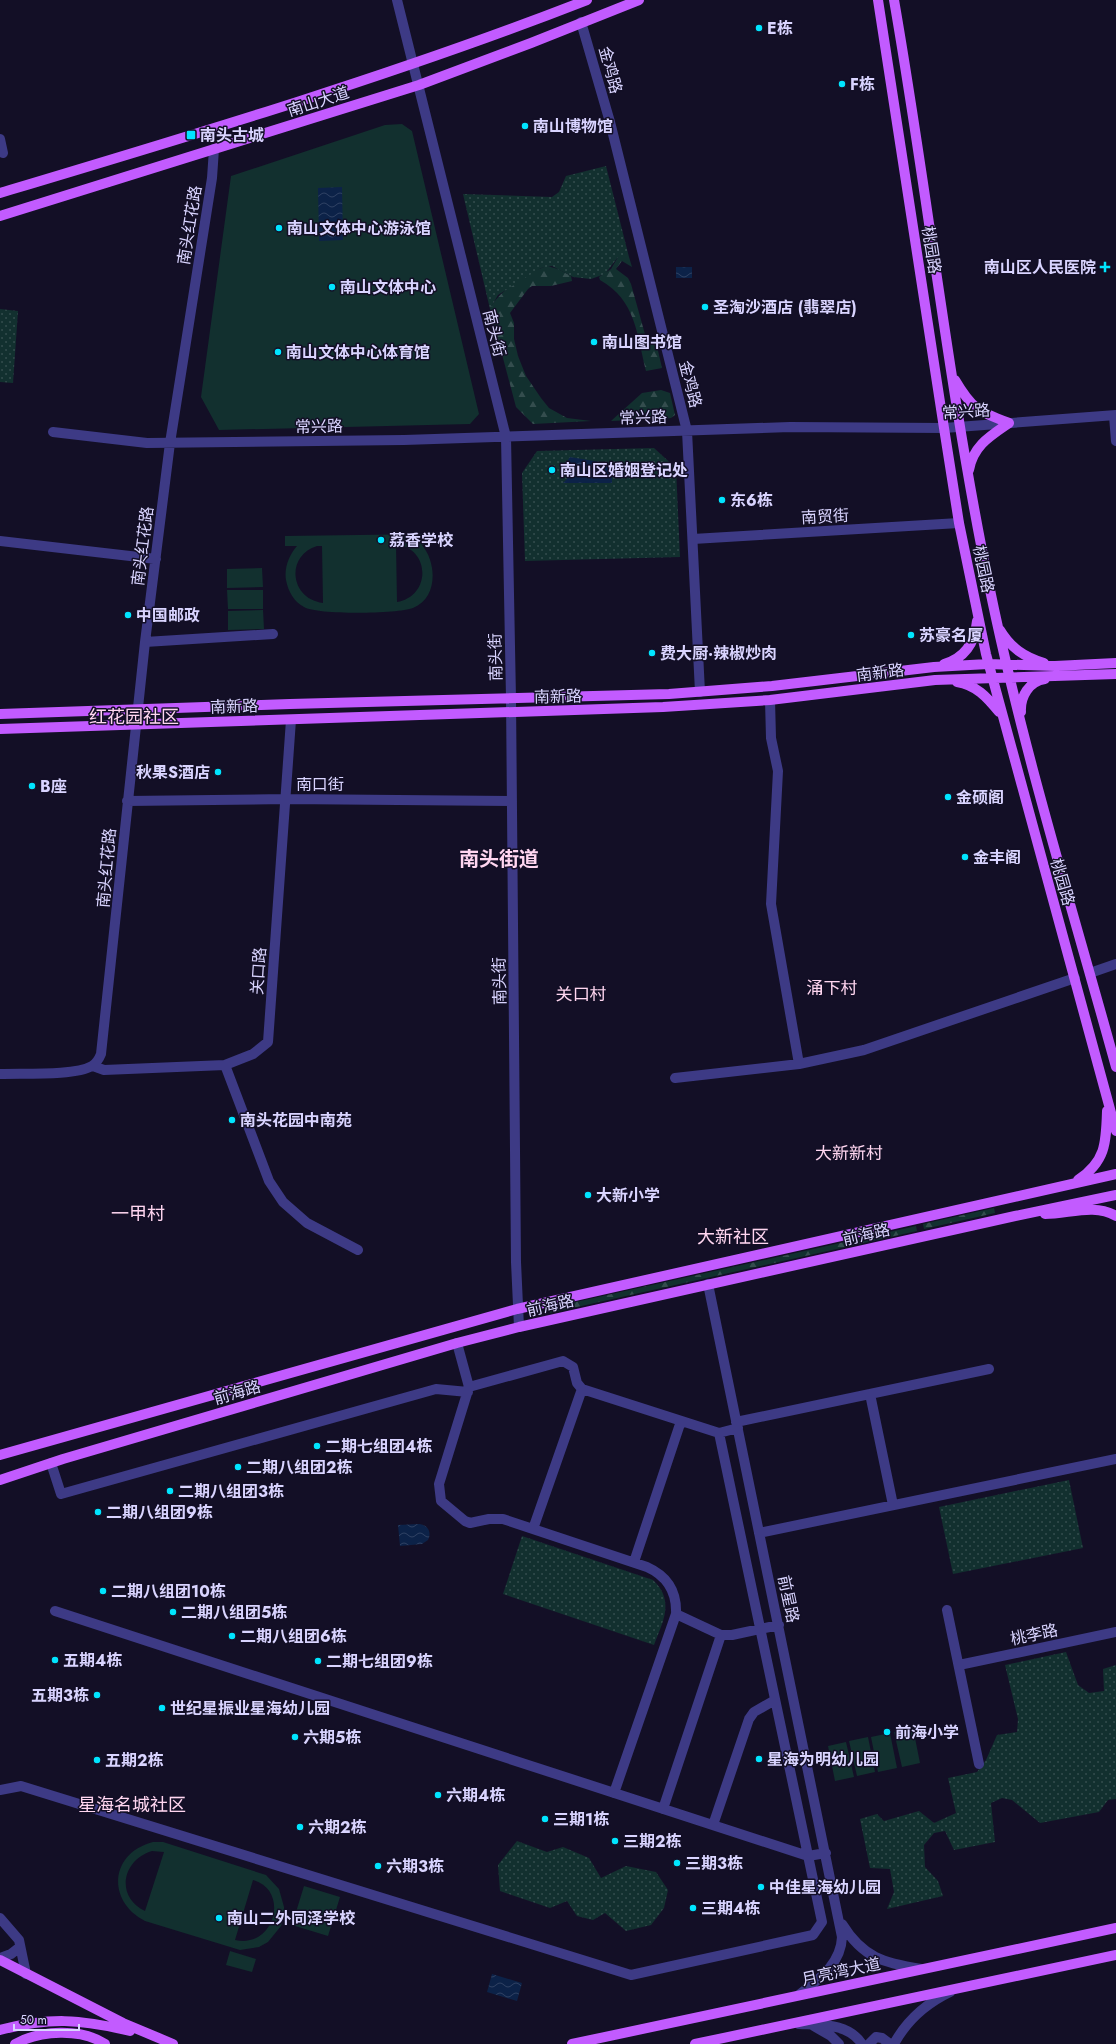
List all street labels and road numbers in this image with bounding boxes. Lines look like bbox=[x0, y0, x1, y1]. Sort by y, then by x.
street label: 金鸡路 bbox=[593, 44, 628, 96]
street label: 南山大道 bbox=[284, 81, 352, 122]
street label: 南头红花路 bbox=[172, 184, 207, 266]
street label: 桃园路 bbox=[916, 225, 947, 276]
street label: 南头街 bbox=[478, 307, 511, 359]
street label: 金鸡路 bbox=[674, 358, 707, 410]
street label: 常兴路 bbox=[941, 398, 991, 425]
street label: 常兴路 bbox=[619, 405, 667, 430]
street label: 常兴路 bbox=[295, 415, 343, 438]
street label: 南贸街 bbox=[800, 504, 850, 529]
street label: 南头红花路 bbox=[126, 505, 159, 587]
street label: 桃园路 bbox=[967, 543, 1000, 595]
street label: 南头街 bbox=[484, 633, 507, 681]
street label: 南新路 bbox=[855, 658, 905, 687]
street label: 南新路 bbox=[534, 685, 582, 708]
street label: 南新路 bbox=[210, 694, 258, 719]
street label: 南口街 bbox=[296, 773, 344, 796]
street label: 南头红花路 bbox=[92, 827, 121, 909]
street label: 桃园路 bbox=[1045, 856, 1080, 908]
street label: 关口路 bbox=[245, 946, 272, 996]
street label: 南头街 bbox=[488, 957, 511, 1005]
street label: 前海路 bbox=[840, 1218, 892, 1251]
street label: 前海路 bbox=[524, 1289, 576, 1322]
street label: 前海路 bbox=[211, 1375, 263, 1410]
street label: 前星路 bbox=[772, 1573, 805, 1625]
street label: 桃李路 bbox=[1008, 1618, 1060, 1651]
street label: 月亮湾大道 bbox=[800, 1952, 883, 1991]

